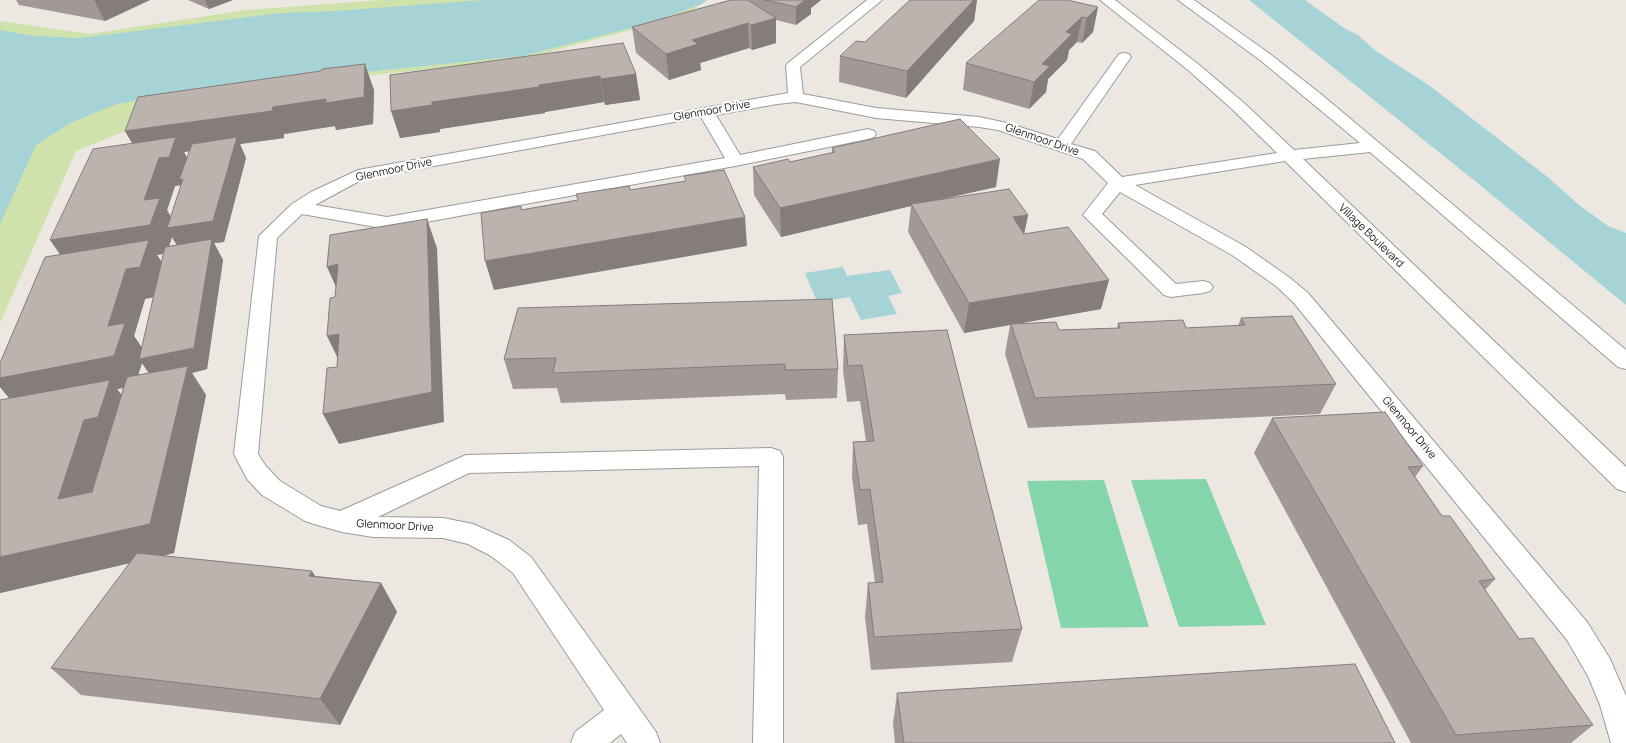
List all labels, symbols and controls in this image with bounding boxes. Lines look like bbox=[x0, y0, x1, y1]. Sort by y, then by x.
street label: Glenmoor Drive bbox=[673, 98, 751, 124]
street label: Glenmoor Drive bbox=[1003, 121, 1081, 159]
street label: Glenmoor Drive bbox=[355, 156, 433, 184]
street label: Village Boulevard bbox=[1336, 201, 1406, 271]
street label: Glenmoor Drive bbox=[1379, 394, 1439, 462]
street label: Glenmoor Drive bbox=[356, 517, 434, 535]

